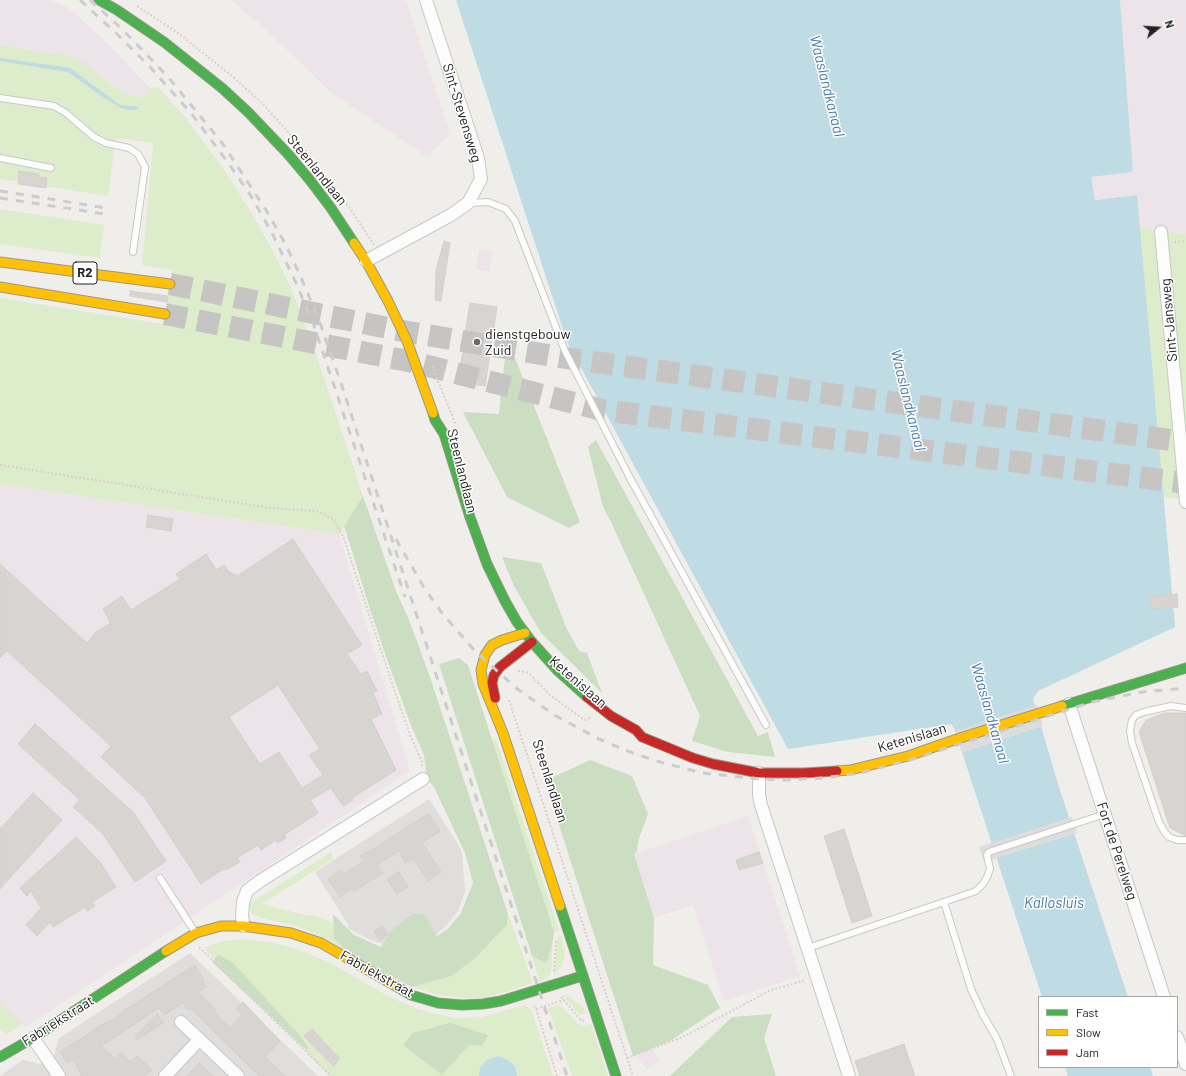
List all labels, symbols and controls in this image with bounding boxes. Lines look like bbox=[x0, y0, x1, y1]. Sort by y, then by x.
north arrow bbox=[1138, 8, 1178, 48]
text: N bbox=[1163, 19, 1177, 30]
water label: Waaslandkanaal bbox=[806, 33, 848, 139]
street label: Sint-Stevensweg bbox=[439, 62, 485, 164]
street label: Steenlandlaan bbox=[283, 131, 351, 209]
road number: R2 bbox=[73, 262, 97, 284]
street label: Sint-Jansweg bbox=[1157, 278, 1181, 362]
place label: dienstgebouw Zuid bbox=[485, 326, 571, 358]
marker: dienstgebouw Zuid bbox=[472, 337, 482, 347]
water label: Waaslandkanaal bbox=[887, 347, 929, 453]
street label: Steenlandlaan bbox=[443, 427, 481, 515]
street label: Ketenislaan bbox=[546, 652, 610, 712]
water label: Waaslandkanaal bbox=[967, 661, 1013, 765]
street label: Ketenislaan bbox=[876, 720, 948, 756]
street label: Steenlandlaan bbox=[529, 737, 571, 825]
street label: Fort de Perelweg bbox=[1093, 800, 1141, 902]
water label: Kallosluis bbox=[1024, 894, 1084, 912]
street label: Fabriekstraat bbox=[337, 947, 417, 1001]
street label: Fabriekstraat bbox=[19, 992, 97, 1050]
legend bbox=[1038, 996, 1178, 1068]
text: Fast bbox=[1076, 1005, 1099, 1019]
text: Slow bbox=[1076, 1025, 1101, 1039]
text: Jam bbox=[1076, 1045, 1099, 1059]

